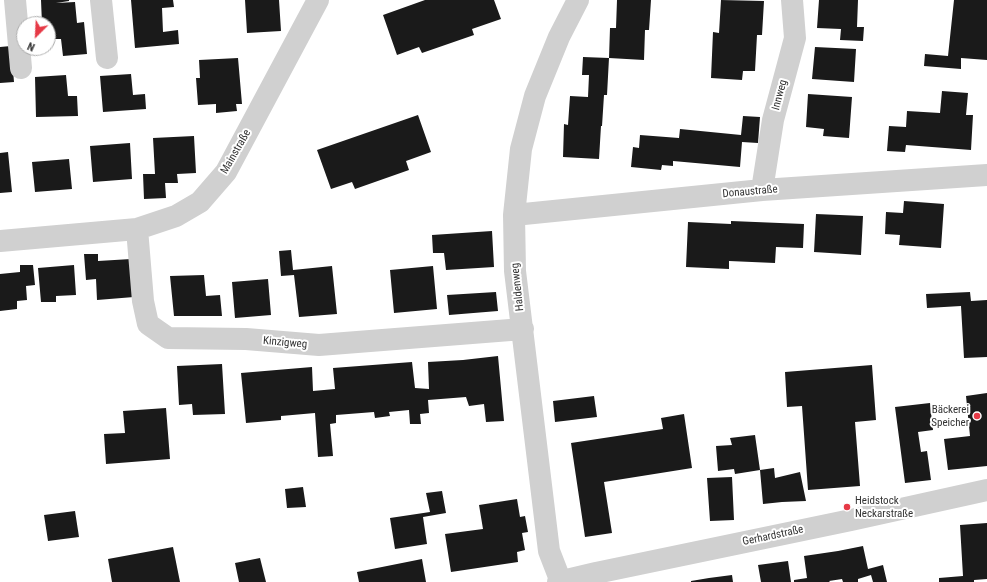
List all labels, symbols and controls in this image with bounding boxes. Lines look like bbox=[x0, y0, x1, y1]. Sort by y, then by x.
north arrow bbox=[16, 16, 56, 56]
text: N bbox=[26, 39, 37, 54]
street label: Innweg bbox=[770, 78, 790, 112]
street label: Mainstraße bbox=[218, 127, 254, 177]
street label: Donaustraße bbox=[722, 183, 778, 201]
street label: Haldenweg bbox=[509, 262, 527, 312]
street label: Kinzigweg bbox=[262, 334, 308, 352]
place label: Bäckerei Speicher bbox=[931, 403, 969, 429]
marker: Bäckerei Speicher bbox=[972, 411, 982, 421]
place label: Heidstock Neckarstraße bbox=[855, 494, 913, 520]
marker: Heidstock Neckarstraße bbox=[842, 502, 852, 512]
street label: Gerhardstraße bbox=[741, 523, 805, 549]

